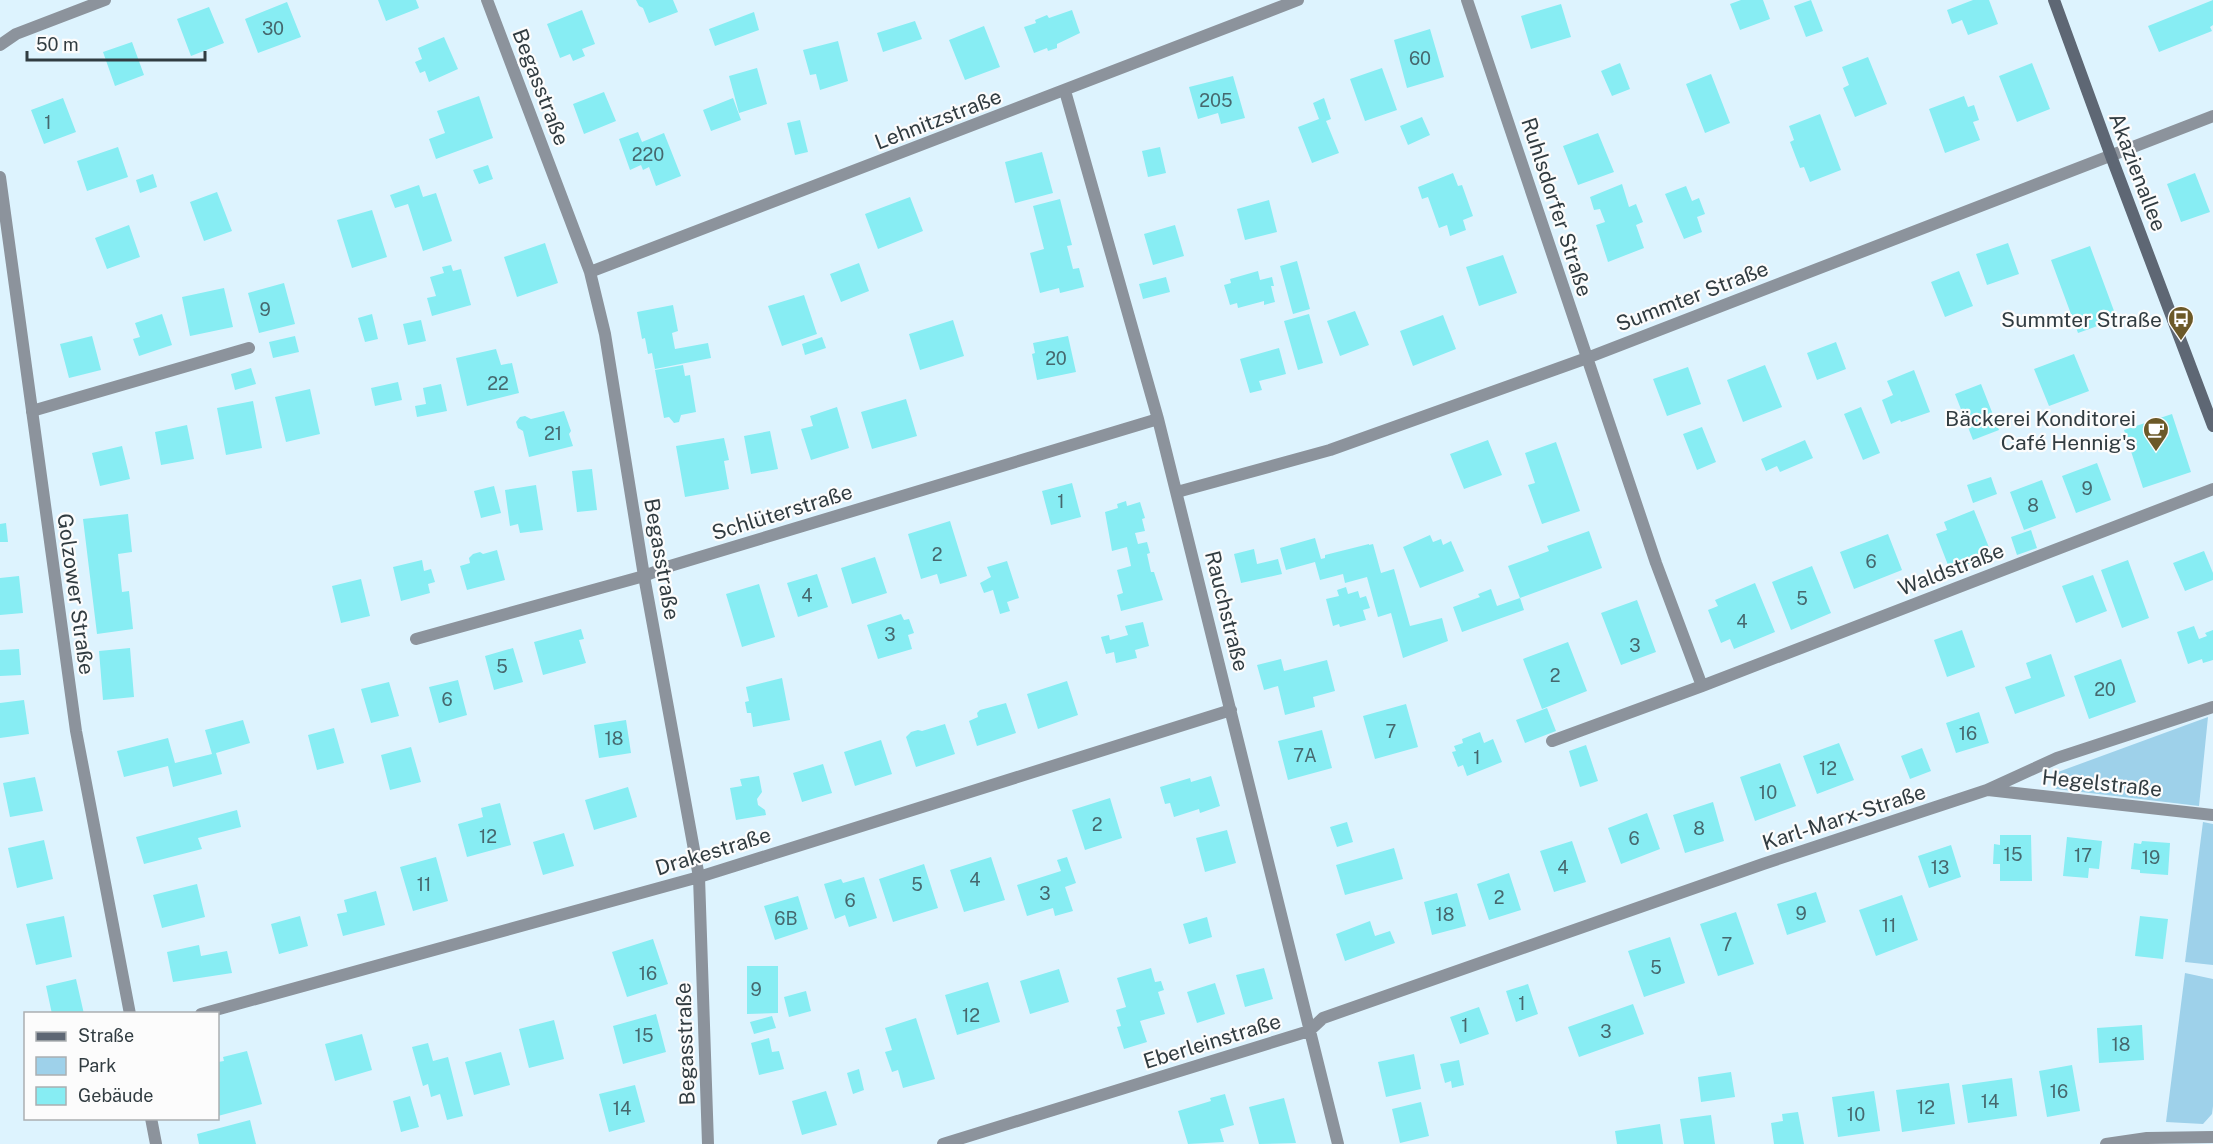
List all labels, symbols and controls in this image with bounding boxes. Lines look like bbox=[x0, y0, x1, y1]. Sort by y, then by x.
house number: 30 bbox=[262, 18, 284, 39]
scale bar bbox=[27, 24, 206, 62]
street label: Begasstraße bbox=[507, 25, 575, 149]
text: 50 m bbox=[36, 34, 79, 55]
house number: 60 bbox=[1409, 48, 1431, 69]
street label: Lehnitzstraße bbox=[871, 83, 1005, 155]
house number: 205 bbox=[1199, 90, 1233, 111]
street label: Akazienallee bbox=[2104, 109, 2172, 235]
house number: 1 bbox=[44, 112, 52, 133]
street label: Ruhlsdorfer Straße bbox=[1516, 114, 1598, 300]
house number: 220 bbox=[632, 144, 664, 165]
street label: Summter Straße bbox=[1612, 255, 1772, 337]
house number: 9 bbox=[259, 299, 271, 320]
bus stop icon: Summter Straße bbox=[2166, 304, 2196, 342]
place label: Summter Straße bbox=[2001, 307, 2162, 332]
house number: 20 bbox=[1045, 348, 1067, 369]
house number: 22 bbox=[487, 373, 509, 394]
place label: Bäckerei Konditorei Café Hennig's bbox=[1945, 406, 2136, 455]
cafe icon: Bäckerei Konditorei Café Hennig's bbox=[2141, 415, 2171, 453]
house number: 21 bbox=[544, 423, 562, 444]
house number: 9 bbox=[2081, 478, 2093, 499]
street label: Schlüterstraße bbox=[709, 479, 855, 545]
house number: 1 bbox=[1057, 491, 1065, 512]
house number: 8 bbox=[2027, 495, 2039, 516]
street label: Begasstraße bbox=[639, 496, 685, 622]
street label: Golzower Straße bbox=[52, 512, 100, 676]
street label: Waldstraße bbox=[1895, 537, 2007, 601]
house number: 2 bbox=[932, 544, 942, 565]
street label: Rauchstraße bbox=[1200, 548, 1254, 674]
house number: 6 bbox=[1865, 551, 1877, 572]
house number: 4 bbox=[801, 585, 813, 606]
house number: 5 bbox=[1796, 588, 1808, 609]
house number: 4 bbox=[1736, 611, 1748, 632]
house number: 3 bbox=[884, 624, 896, 645]
house number: 3 bbox=[1629, 635, 1641, 656]
house number: 5 bbox=[496, 656, 508, 677]
house number: 2 bbox=[1550, 665, 1560, 686]
house number: 20 bbox=[2094, 679, 2116, 700]
house number: 6 bbox=[441, 689, 453, 710]
house number: 7 bbox=[1386, 721, 1396, 742]
house number: 16 bbox=[1959, 723, 1977, 744]
house number: 18 bbox=[605, 728, 623, 749]
house number: 7A bbox=[1293, 745, 1317, 766]
house number: 1 bbox=[1473, 747, 1481, 768]
house number: 12 bbox=[1819, 758, 1837, 779]
street label: Hegelstraße bbox=[2041, 764, 2163, 802]
street label: Karl-Marx-Straße bbox=[1759, 779, 1929, 855]
house number: 10 bbox=[1759, 782, 1777, 803]
house number: 2 bbox=[1092, 814, 1102, 835]
house number: 8 bbox=[1693, 818, 1705, 839]
street label: Drakestraße bbox=[652, 822, 774, 880]
house number: 12 bbox=[479, 826, 497, 847]
house number: 6 bbox=[1628, 828, 1640, 849]
house number: 15 bbox=[2004, 844, 2022, 865]
house number: 17 bbox=[2074, 845, 2092, 866]
house number: 19 bbox=[2142, 847, 2160, 868]
house number: 4 bbox=[1557, 857, 1569, 878]
house number: 13 bbox=[1931, 857, 1949, 878]
house number: 4 bbox=[969, 869, 981, 890]
house number: 11 bbox=[417, 874, 431, 895]
house number: 5 bbox=[911, 874, 923, 895]
house number: 3 bbox=[1039, 883, 1051, 904]
house number: 2 bbox=[1494, 887, 1504, 908]
house number: 6 bbox=[844, 890, 856, 911]
house number: 9 bbox=[1795, 903, 1807, 924]
house number: 18 bbox=[1436, 904, 1454, 925]
house number: 6B bbox=[774, 908, 798, 929]
house number: 11 bbox=[1882, 915, 1896, 936]
house number: 7 bbox=[1722, 934, 1732, 955]
house number: 5 bbox=[1650, 957, 1662, 978]
house number: 16 bbox=[639, 963, 657, 984]
house number: 9 bbox=[750, 979, 762, 1000]
street label: Begasstraße bbox=[670, 982, 700, 1106]
house number: 1 bbox=[1518, 993, 1526, 1014]
house number: 12 bbox=[962, 1005, 980, 1026]
street label: Eberleinstraße bbox=[1140, 1008, 1284, 1074]
legend bbox=[24, 1012, 219, 1120]
house number: 1 bbox=[1461, 1015, 1469, 1036]
house number: 3 bbox=[1600, 1021, 1612, 1042]
text: Straße bbox=[78, 1025, 134, 1046]
house number: 15 bbox=[635, 1025, 653, 1046]
house number: 18 bbox=[2112, 1034, 2130, 1055]
text: Park bbox=[78, 1055, 116, 1076]
house number: 16 bbox=[2050, 1081, 2068, 1102]
text: Gebäude bbox=[78, 1085, 153, 1106]
house number: 14 bbox=[1981, 1091, 1999, 1112]
house number: 12 bbox=[1917, 1097, 1935, 1118]
house number: 14 bbox=[613, 1098, 631, 1119]
house number: 10 bbox=[1847, 1104, 1865, 1125]

